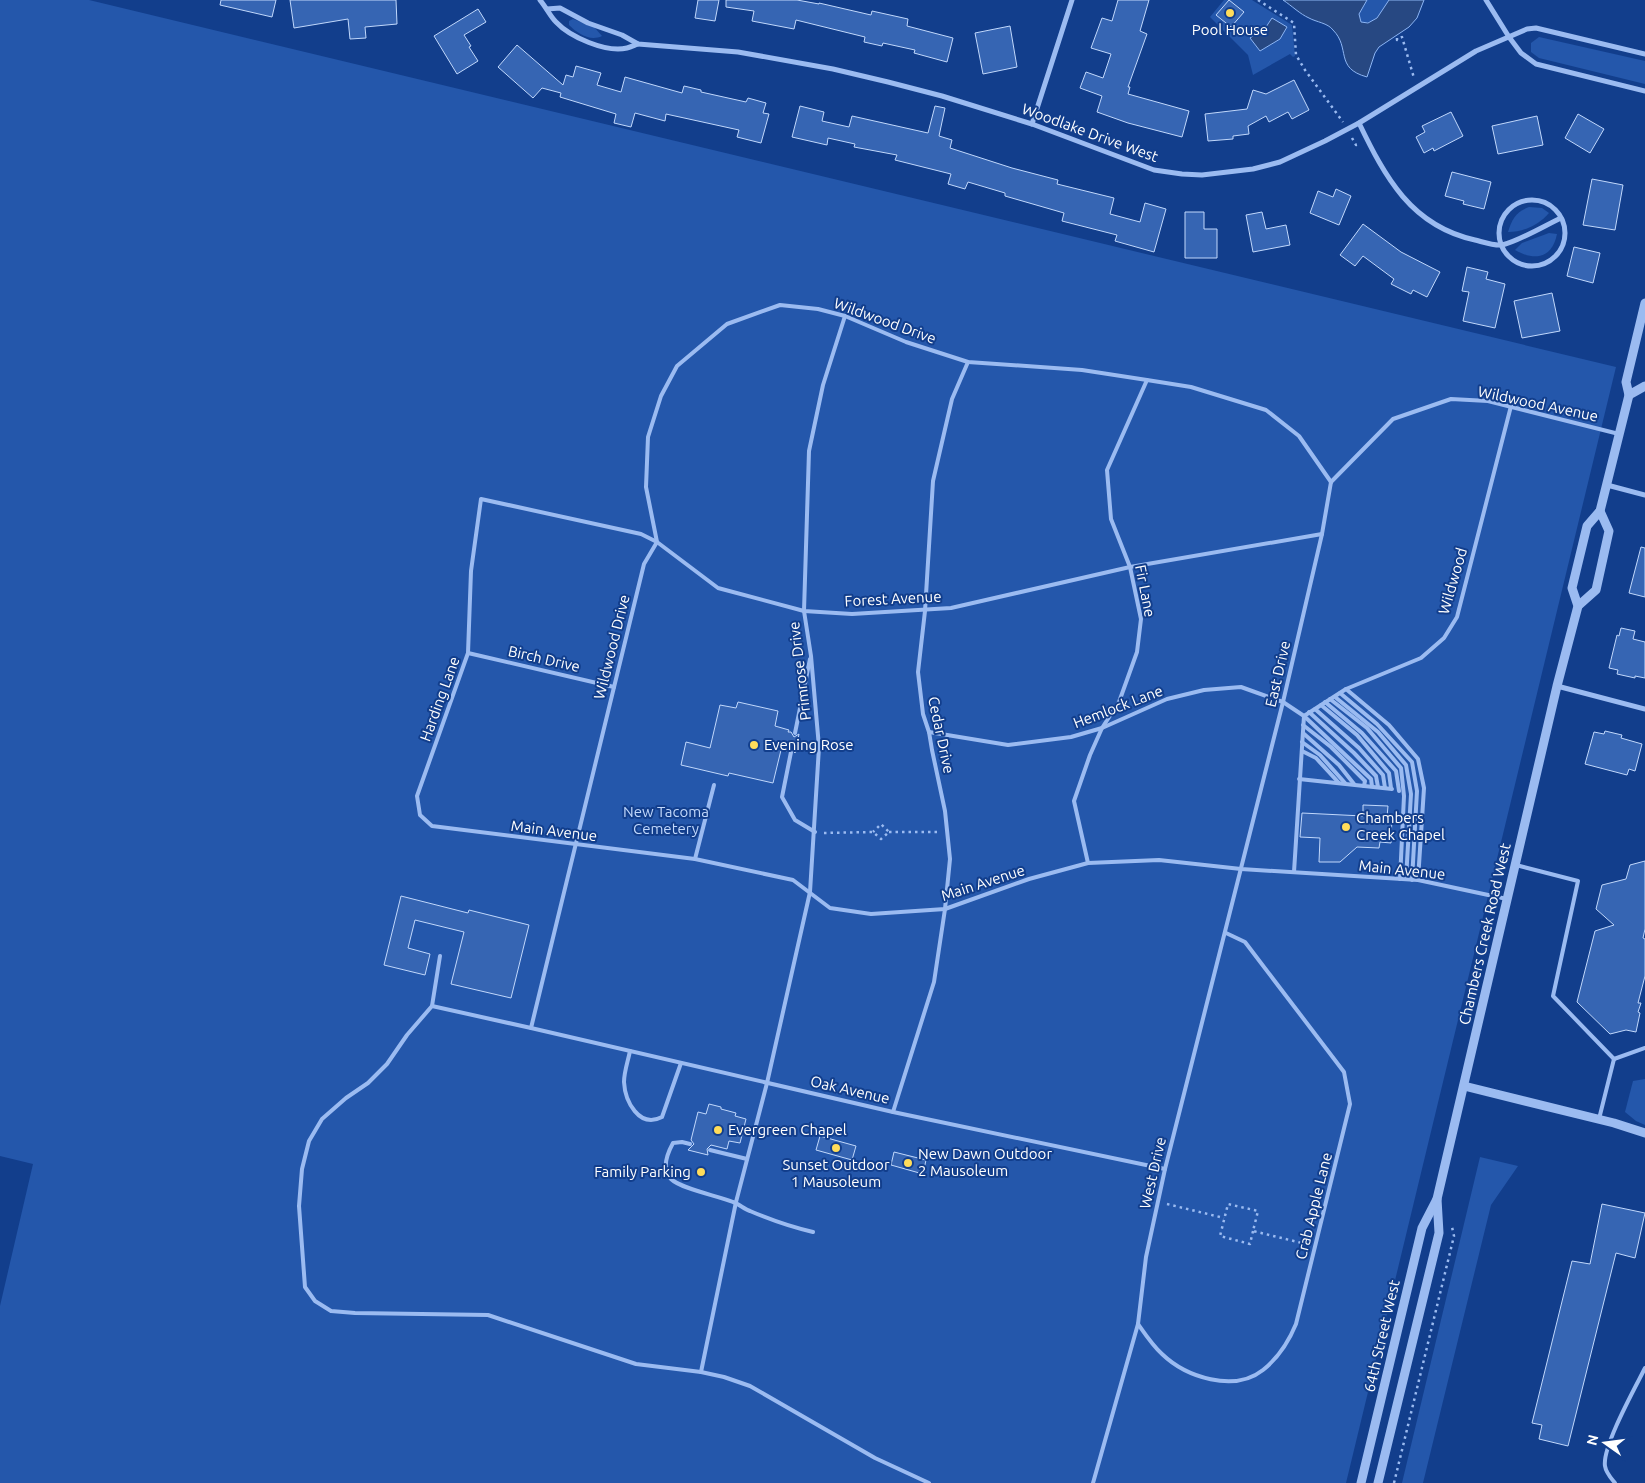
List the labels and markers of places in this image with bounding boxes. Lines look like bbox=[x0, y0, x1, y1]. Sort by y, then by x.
marker: Pool House bbox=[1224, 7, 1236, 19]
place label: Pool House bbox=[1192, 21, 1268, 38]
place label: Evening Rose bbox=[764, 736, 854, 753]
marker: Evening Rose bbox=[748, 739, 760, 751]
place label: Chambers Creek Chapel bbox=[1356, 809, 1445, 843]
marker: Chambers Creek Chapel bbox=[1340, 821, 1352, 833]
place label: Evergreen Chapel bbox=[728, 1121, 847, 1138]
marker: Evergreen Chapel bbox=[712, 1124, 724, 1136]
marker: Sunset Outdoor 1 Mausoleum bbox=[830, 1142, 842, 1154]
place label: New Dawn Outdoor 2 Mausoleum bbox=[918, 1145, 1052, 1179]
place label: Sunset Outdoor 1 Mausoleum bbox=[782, 1156, 890, 1190]
marker: New Dawn Outdoor 2 Mausoleum bbox=[902, 1157, 914, 1169]
place label: Family Parking bbox=[594, 1163, 691, 1180]
marker: Family Parking bbox=[695, 1166, 707, 1178]

